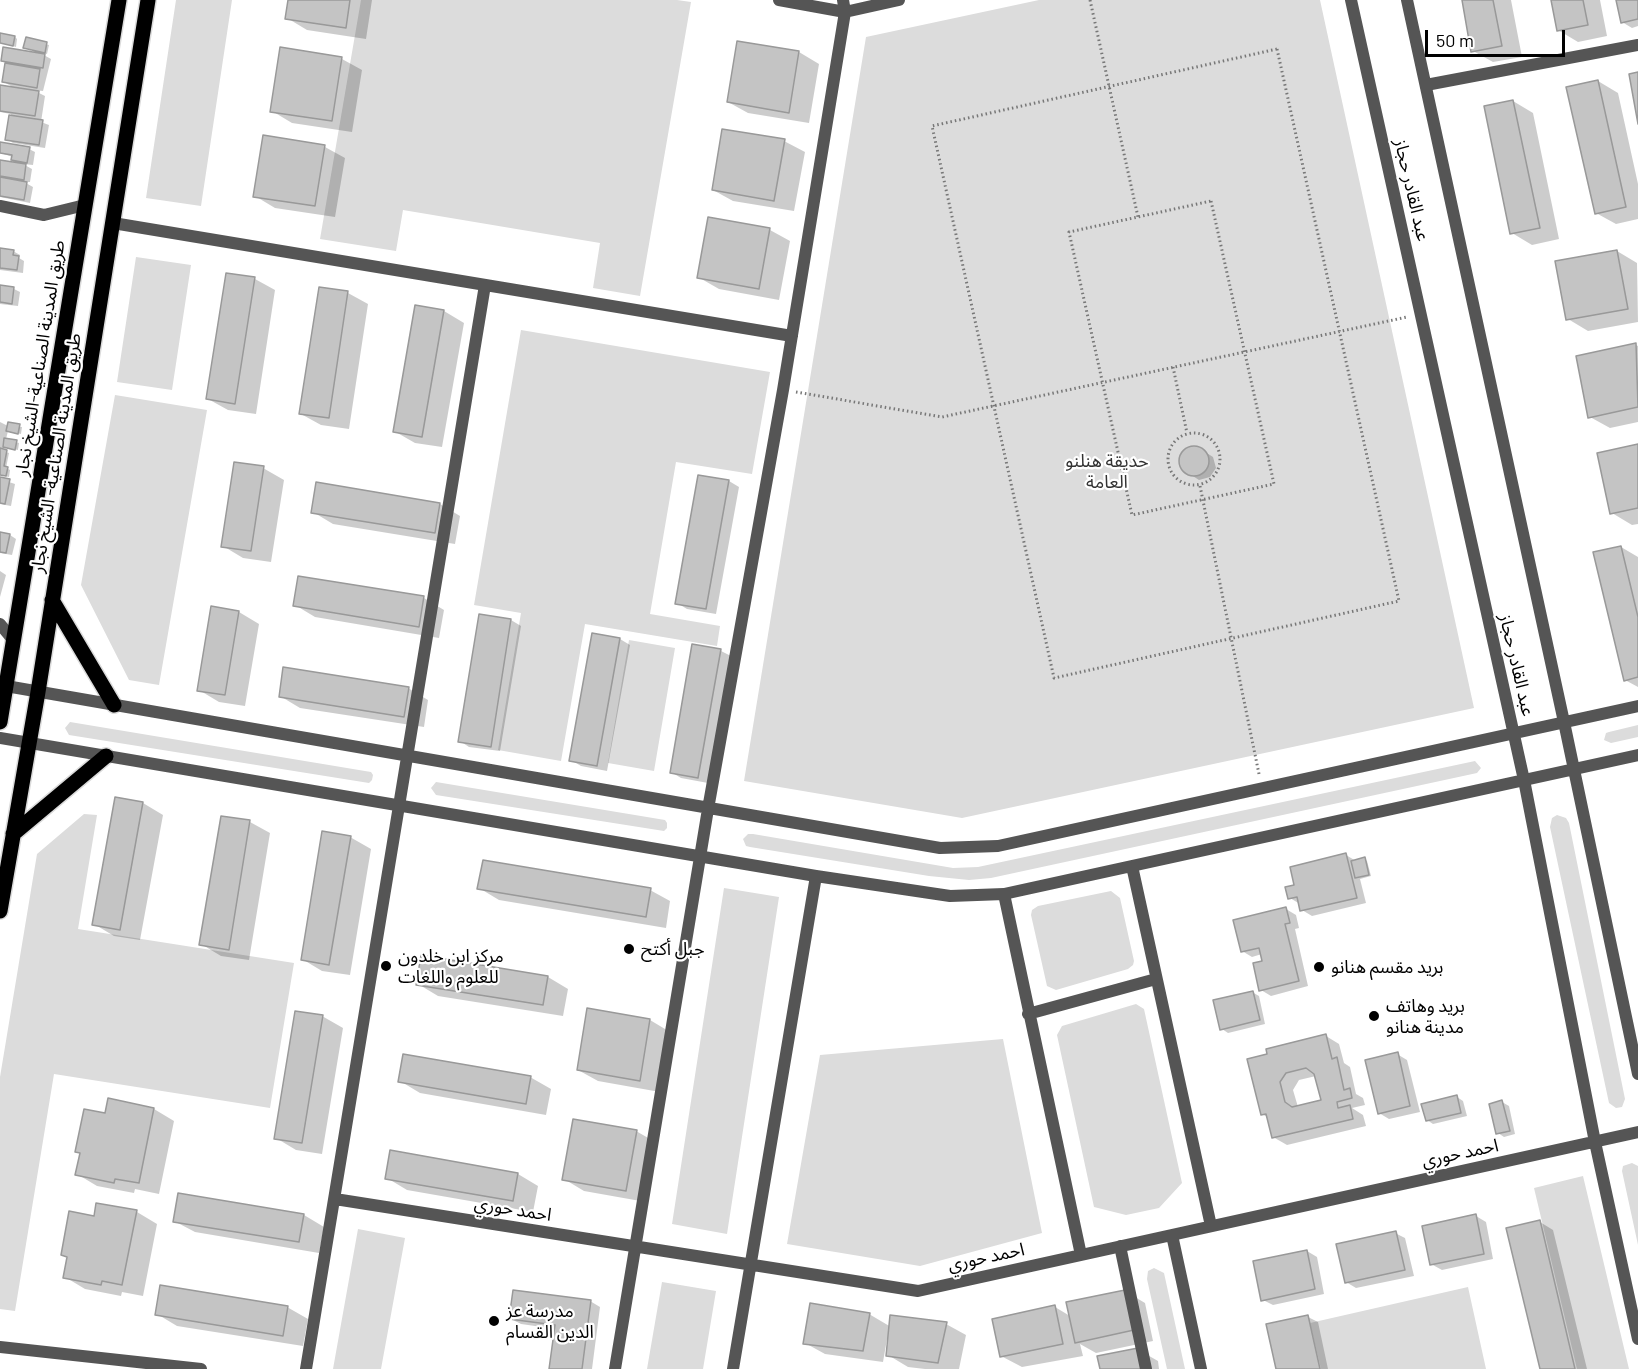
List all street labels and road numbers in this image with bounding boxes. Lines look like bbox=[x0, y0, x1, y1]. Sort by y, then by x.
street label: عبد القادر حجاز bbox=[1390, 137, 1434, 243]
street label: طريق المدينة الصناعية-الشيخ نجار bbox=[11, 238, 69, 478]
street label: طريق المدينة الصناعية- الشيخ نجار bbox=[26, 332, 86, 574]
street label: عبد القادر حجاز bbox=[1495, 612, 1539, 718]
street label: احمد حوري bbox=[1420, 1134, 1500, 1172]
street label: احمد حوري bbox=[473, 1192, 553, 1226]
street label: احمد حوري bbox=[946, 1238, 1026, 1276]

